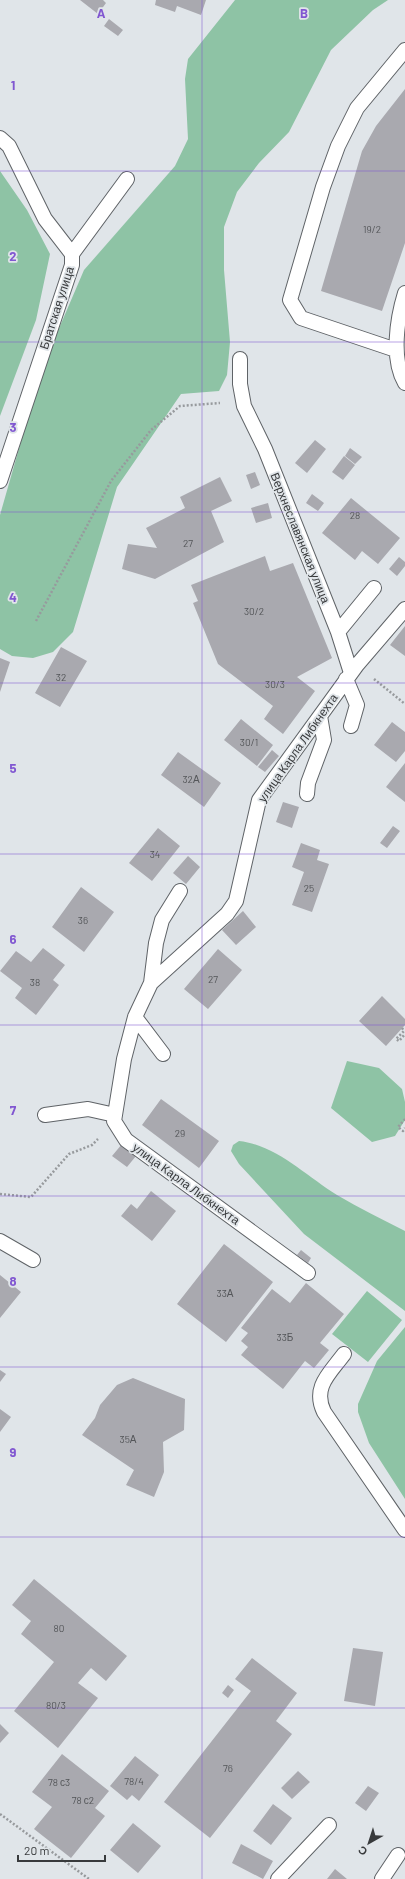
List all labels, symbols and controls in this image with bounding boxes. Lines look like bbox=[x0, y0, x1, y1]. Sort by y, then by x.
text: A bbox=[97, 5, 106, 21]
text: B bbox=[300, 5, 308, 21]
text: 1 bbox=[11, 77, 15, 93]
house number: 19/2 bbox=[363, 223, 381, 235]
text: 2 bbox=[9, 248, 17, 264]
street label: Братская улица bbox=[36, 264, 77, 351]
text: 3 bbox=[9, 419, 17, 435]
street label: Верхнеславянская улица bbox=[267, 470, 334, 606]
house number: 28 bbox=[350, 509, 360, 521]
house number: 27 bbox=[183, 537, 193, 549]
text: 4 bbox=[9, 589, 17, 605]
house number: 30/2 bbox=[244, 605, 264, 617]
house number: 32 bbox=[56, 671, 66, 683]
house number: 30/3 bbox=[265, 678, 285, 690]
street label: улица Карла Либкнехта bbox=[254, 690, 341, 805]
house number: 30/1 bbox=[240, 736, 258, 748]
text: 5 bbox=[9, 760, 17, 776]
house number: 32А bbox=[182, 773, 200, 785]
house number: 34 bbox=[150, 848, 160, 860]
house number: 25 bbox=[304, 882, 314, 894]
house number: 36 bbox=[78, 914, 88, 926]
text: 6 bbox=[10, 931, 17, 947]
house number: 27 bbox=[208, 973, 218, 985]
house number: 38 bbox=[30, 976, 40, 988]
text: 7 bbox=[10, 1102, 17, 1118]
house number: 29 bbox=[175, 1127, 185, 1139]
street label: улица Карла Либкнехта bbox=[130, 1140, 243, 1228]
text: 8 bbox=[9, 1273, 17, 1289]
house number: 33А bbox=[217, 1287, 234, 1299]
house number: 33Б bbox=[277, 1331, 294, 1343]
house number: 35А bbox=[120, 1433, 137, 1445]
text: 9 bbox=[10, 1444, 17, 1460]
house number: 80 bbox=[54, 1622, 64, 1634]
house number: 80/3 bbox=[46, 1699, 66, 1711]
house number: 76 bbox=[223, 1762, 233, 1774]
house number: 78/4 bbox=[124, 1775, 144, 1787]
house number: 78 с3 bbox=[48, 1776, 70, 1788]
house number: 78 с2 bbox=[72, 1794, 94, 1806]
north arrow bbox=[349, 1823, 389, 1863]
scale bar bbox=[18, 1837, 105, 1863]
text: 20 m bbox=[24, 1843, 50, 1857]
text: С bbox=[355, 1844, 370, 1859]

